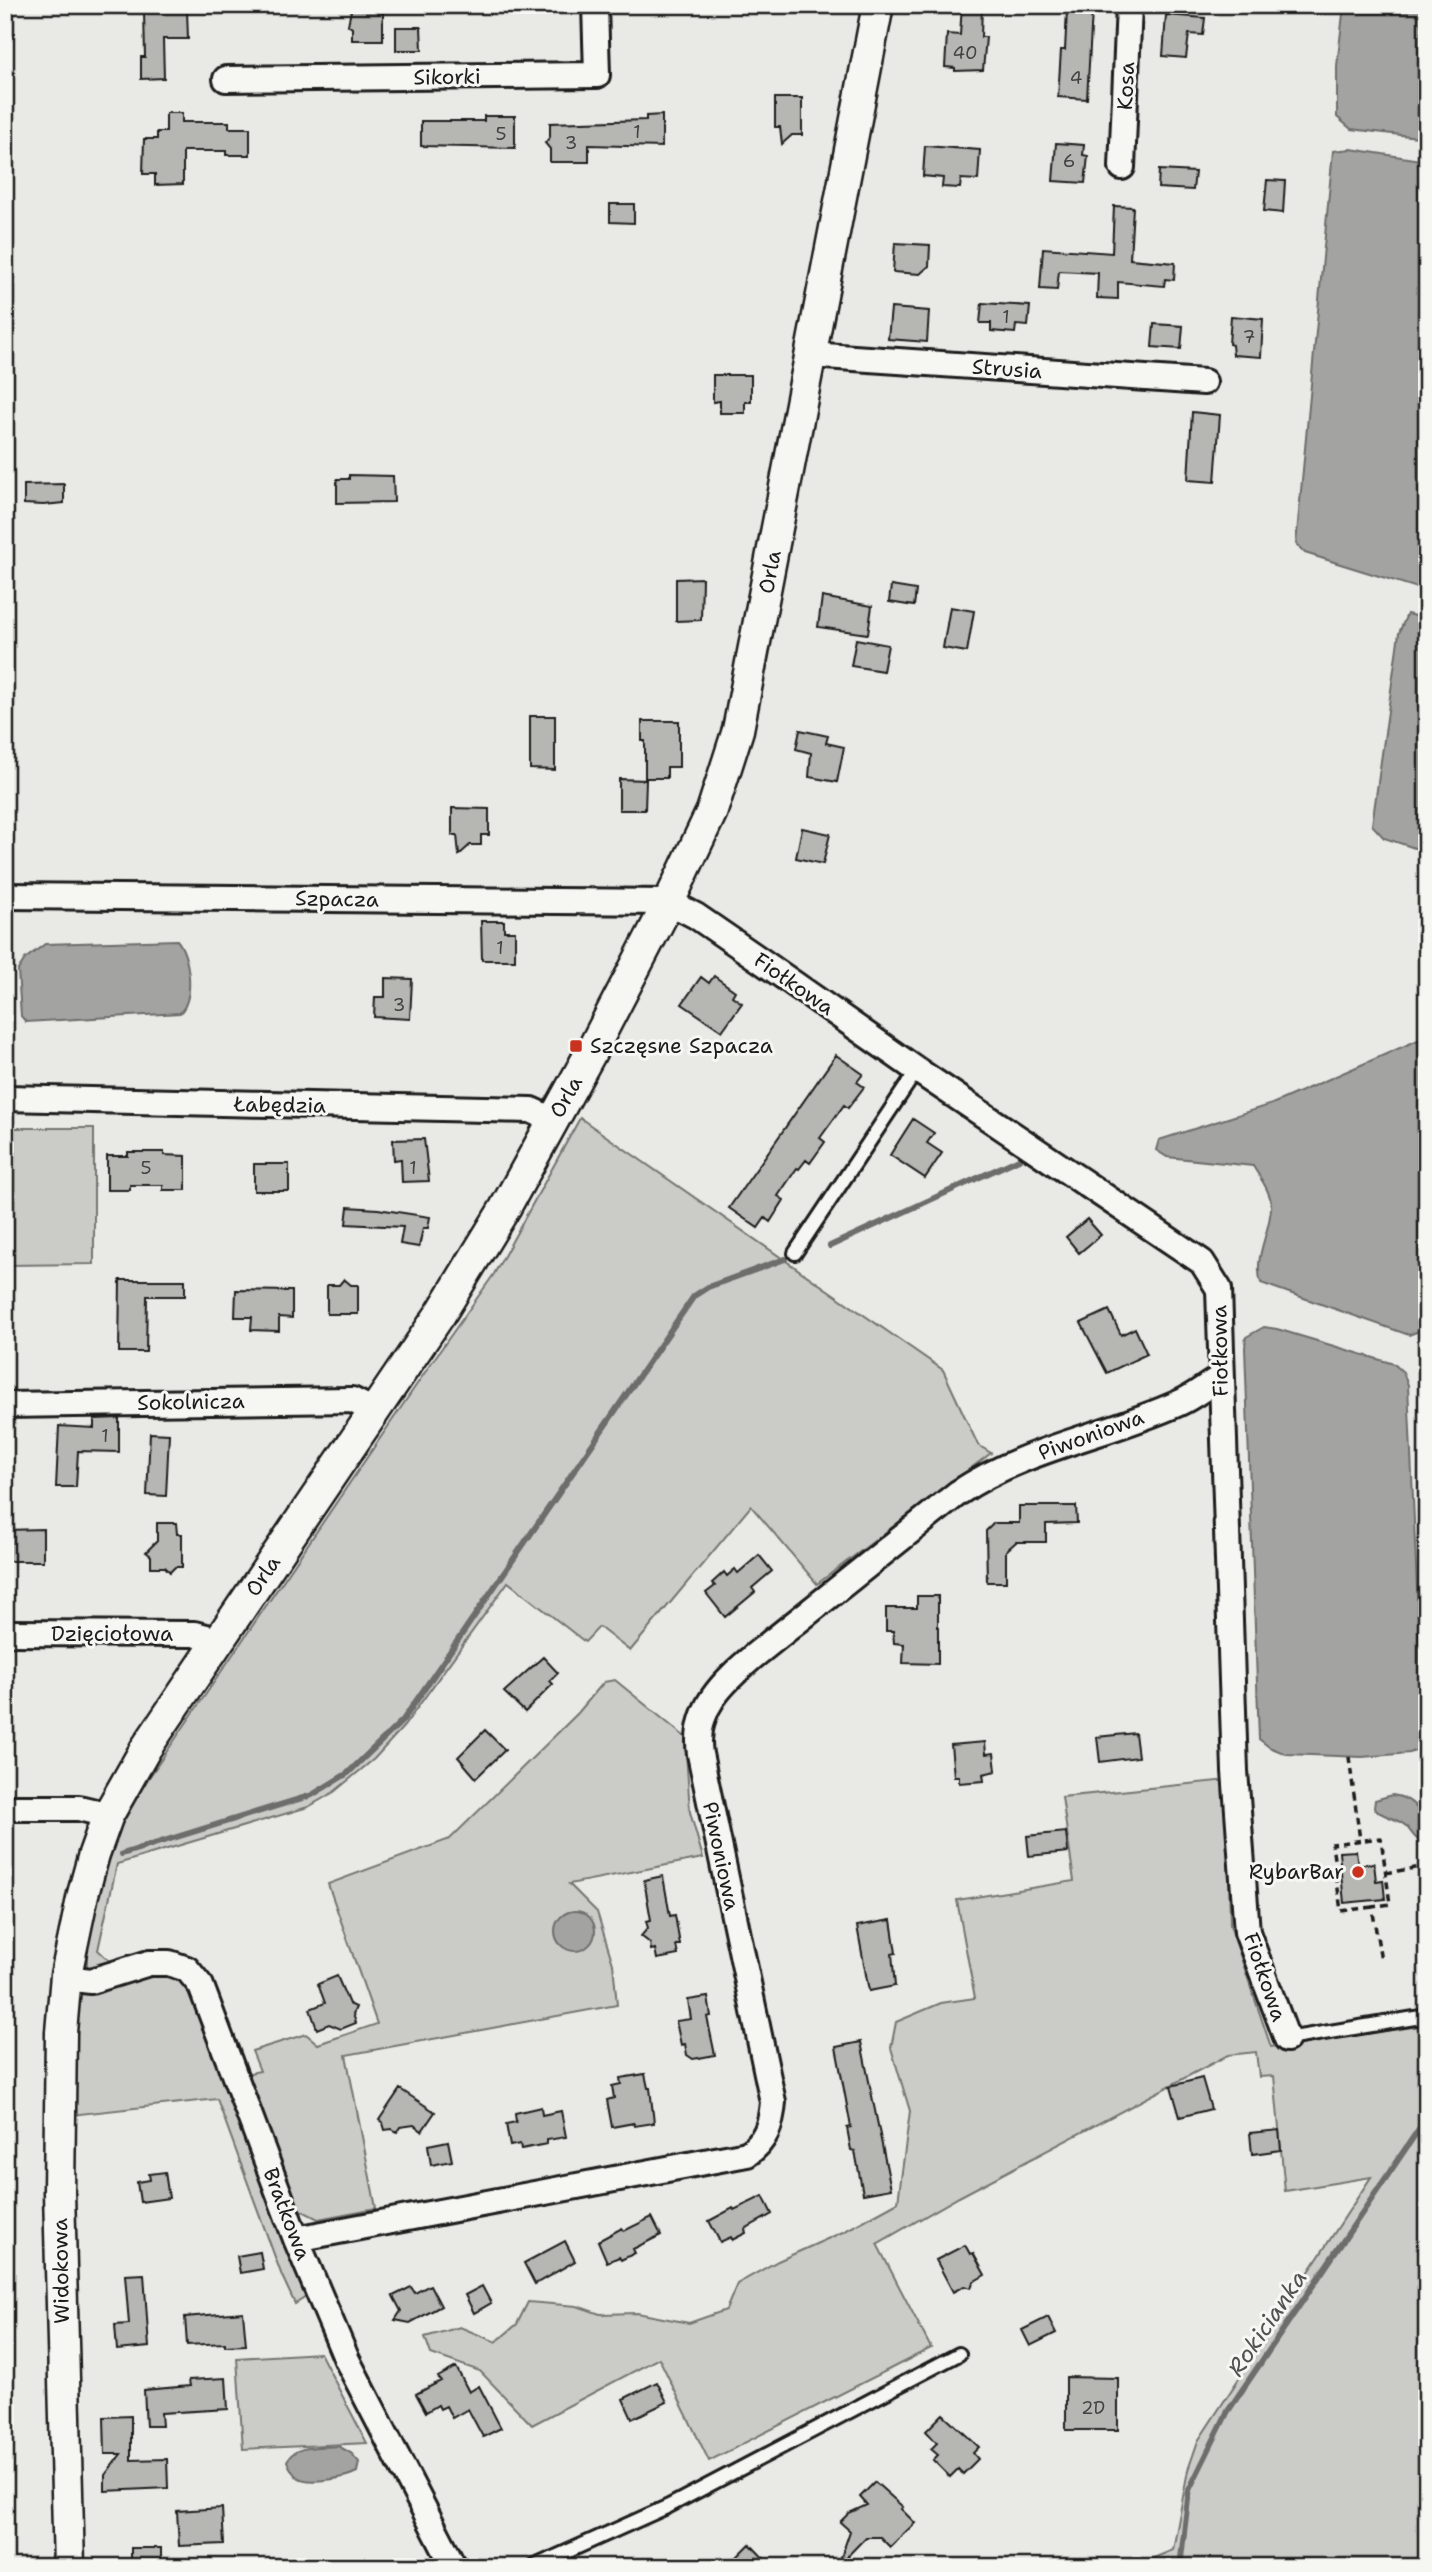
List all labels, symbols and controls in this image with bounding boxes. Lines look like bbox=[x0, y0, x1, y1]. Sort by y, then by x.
house number: 40 bbox=[952, 41, 978, 65]
street label: Kosa bbox=[1111, 61, 1141, 111]
street label: Sikorki bbox=[413, 62, 481, 92]
house number: 4 bbox=[1070, 66, 1082, 90]
house number: 1 bbox=[633, 120, 641, 144]
house number: 5 bbox=[495, 122, 507, 146]
house number: 3 bbox=[565, 131, 577, 155]
house number: 6 bbox=[1063, 149, 1075, 173]
house number: 1 bbox=[1002, 305, 1010, 329]
house number: 7 bbox=[1243, 325, 1255, 349]
street label: Strusia bbox=[971, 353, 1043, 385]
street label: Orla bbox=[752, 548, 788, 596]
street label: Szpacza bbox=[295, 884, 379, 914]
house number: 1 bbox=[496, 936, 504, 960]
street label: Fiołkowa bbox=[748, 946, 840, 1022]
house number: 3 bbox=[393, 993, 405, 1017]
place label: Szczęsne Szpacza bbox=[590, 1032, 773, 1060]
marker: Szczęsne Szpacza bbox=[568, 1038, 584, 1054]
street label: Orla bbox=[543, 1071, 589, 1123]
street label: Łabędzia bbox=[233, 1090, 326, 1120]
house number: 5 bbox=[140, 1156, 152, 1180]
house number: 1 bbox=[409, 1156, 417, 1180]
street label: Fiołkowa bbox=[1205, 1305, 1235, 1397]
street label: Sokolnicza bbox=[137, 1387, 245, 1417]
street label: Piwoniowa bbox=[1034, 1403, 1148, 1467]
house number: 1 bbox=[101, 1424, 109, 1448]
street label: Orla bbox=[239, 1550, 287, 1602]
street label: Dzięciołowa bbox=[51, 1620, 173, 1648]
street label: Piwoniowa bbox=[696, 1799, 746, 1913]
place label: RybarBar bbox=[1249, 1858, 1344, 1886]
marker: RybarBar bbox=[1350, 1864, 1366, 1880]
street label: Fiołkowa bbox=[1237, 1929, 1293, 2025]
street label: Bratkowa bbox=[257, 2164, 317, 2264]
street label: Widokowa bbox=[46, 2218, 76, 2324]
water label: Rokicianka bbox=[1220, 2264, 1314, 2382]
house number: 2D bbox=[1081, 2396, 1105, 2420]

